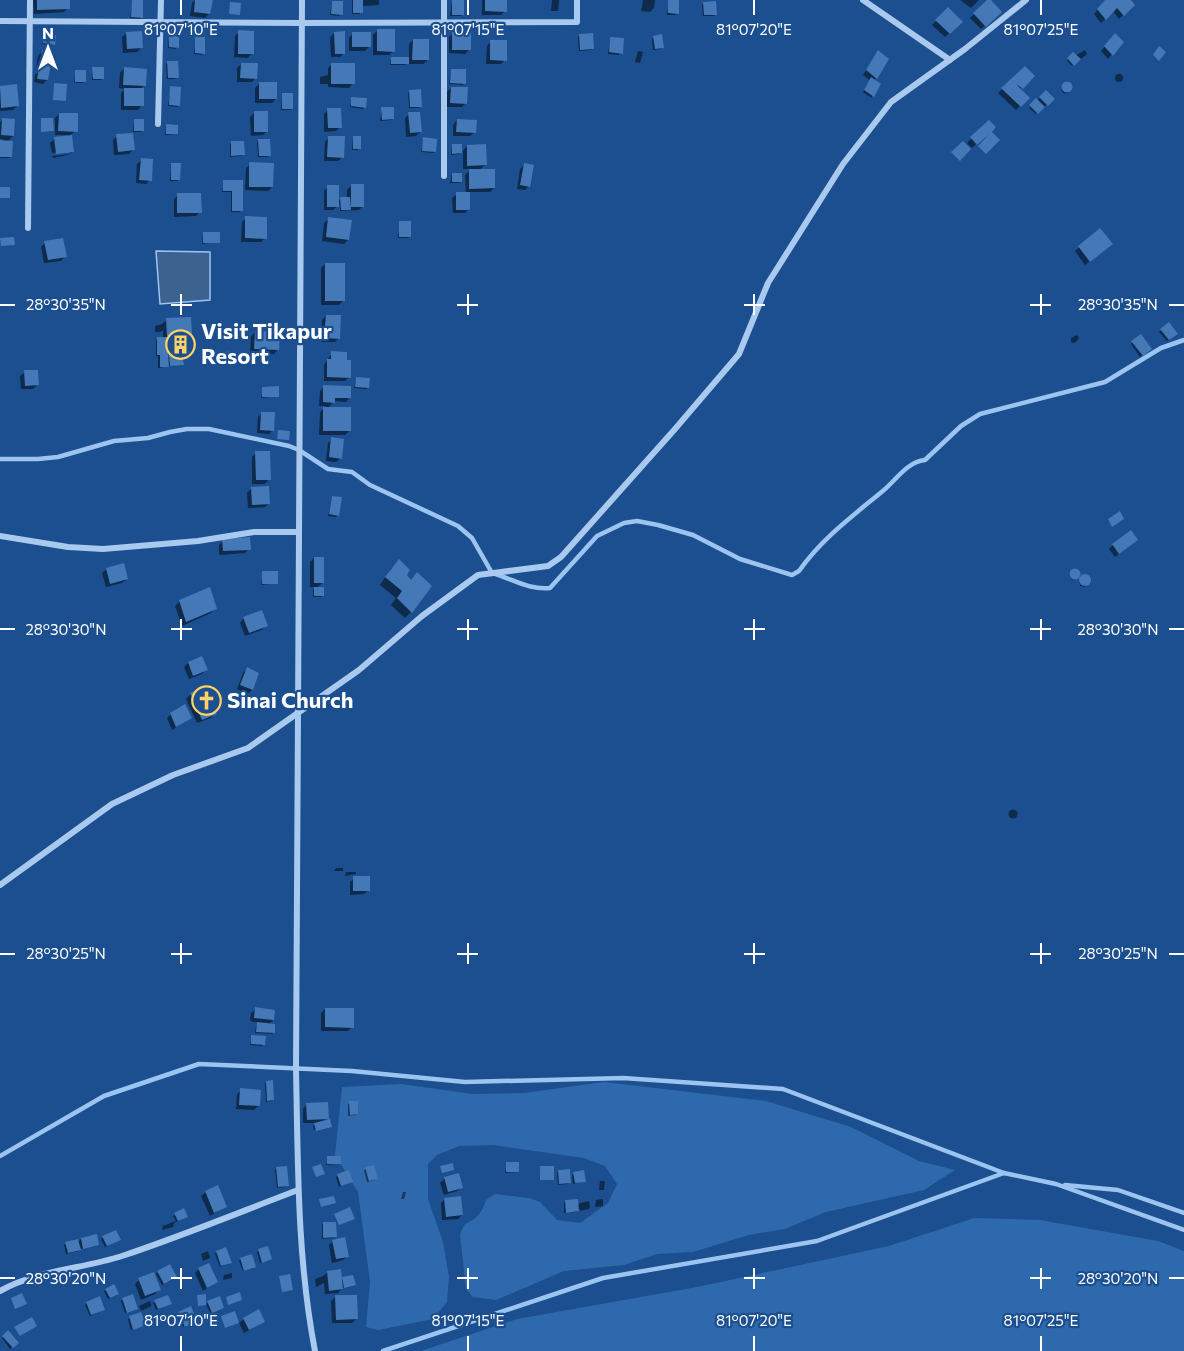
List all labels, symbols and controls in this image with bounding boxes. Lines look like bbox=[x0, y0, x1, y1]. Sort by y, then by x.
north arrow bbox=[18, 18, 78, 78]
text: 81°07'10"E bbox=[144, 20, 218, 38]
text: 81°07'15"E bbox=[432, 20, 505, 38]
text: 81°07'20"E bbox=[716, 20, 792, 38]
text: 81°07'25"E bbox=[1004, 20, 1078, 38]
text: N bbox=[42, 23, 54, 42]
text: 28°30'35"N bbox=[26, 295, 106, 313]
text: 28°30'35"N bbox=[1078, 295, 1158, 313]
place label: Visit Tikapur Resort bbox=[201, 317, 332, 369]
building icon: Visit Tikapur Resort bbox=[164, 328, 196, 360]
text: 28°30'30"N bbox=[25, 620, 107, 638]
text: 28°30'30"N bbox=[1077, 620, 1159, 638]
church icon: Sinai Church bbox=[190, 684, 222, 716]
place label: Sinai Church bbox=[227, 686, 353, 713]
text: 28°30'25"N bbox=[26, 944, 106, 962]
text: 28°30'25"N bbox=[1078, 944, 1158, 962]
text: 28°30'20"N bbox=[26, 1269, 106, 1287]
text: 28°30'20"N bbox=[1078, 1269, 1158, 1287]
text: 81°07'10"E bbox=[144, 1311, 218, 1329]
text: 81°07'15"E bbox=[432, 1311, 505, 1329]
text: 81°07'20"E bbox=[716, 1311, 792, 1329]
text: 81°07'25"E bbox=[1004, 1311, 1078, 1329]

